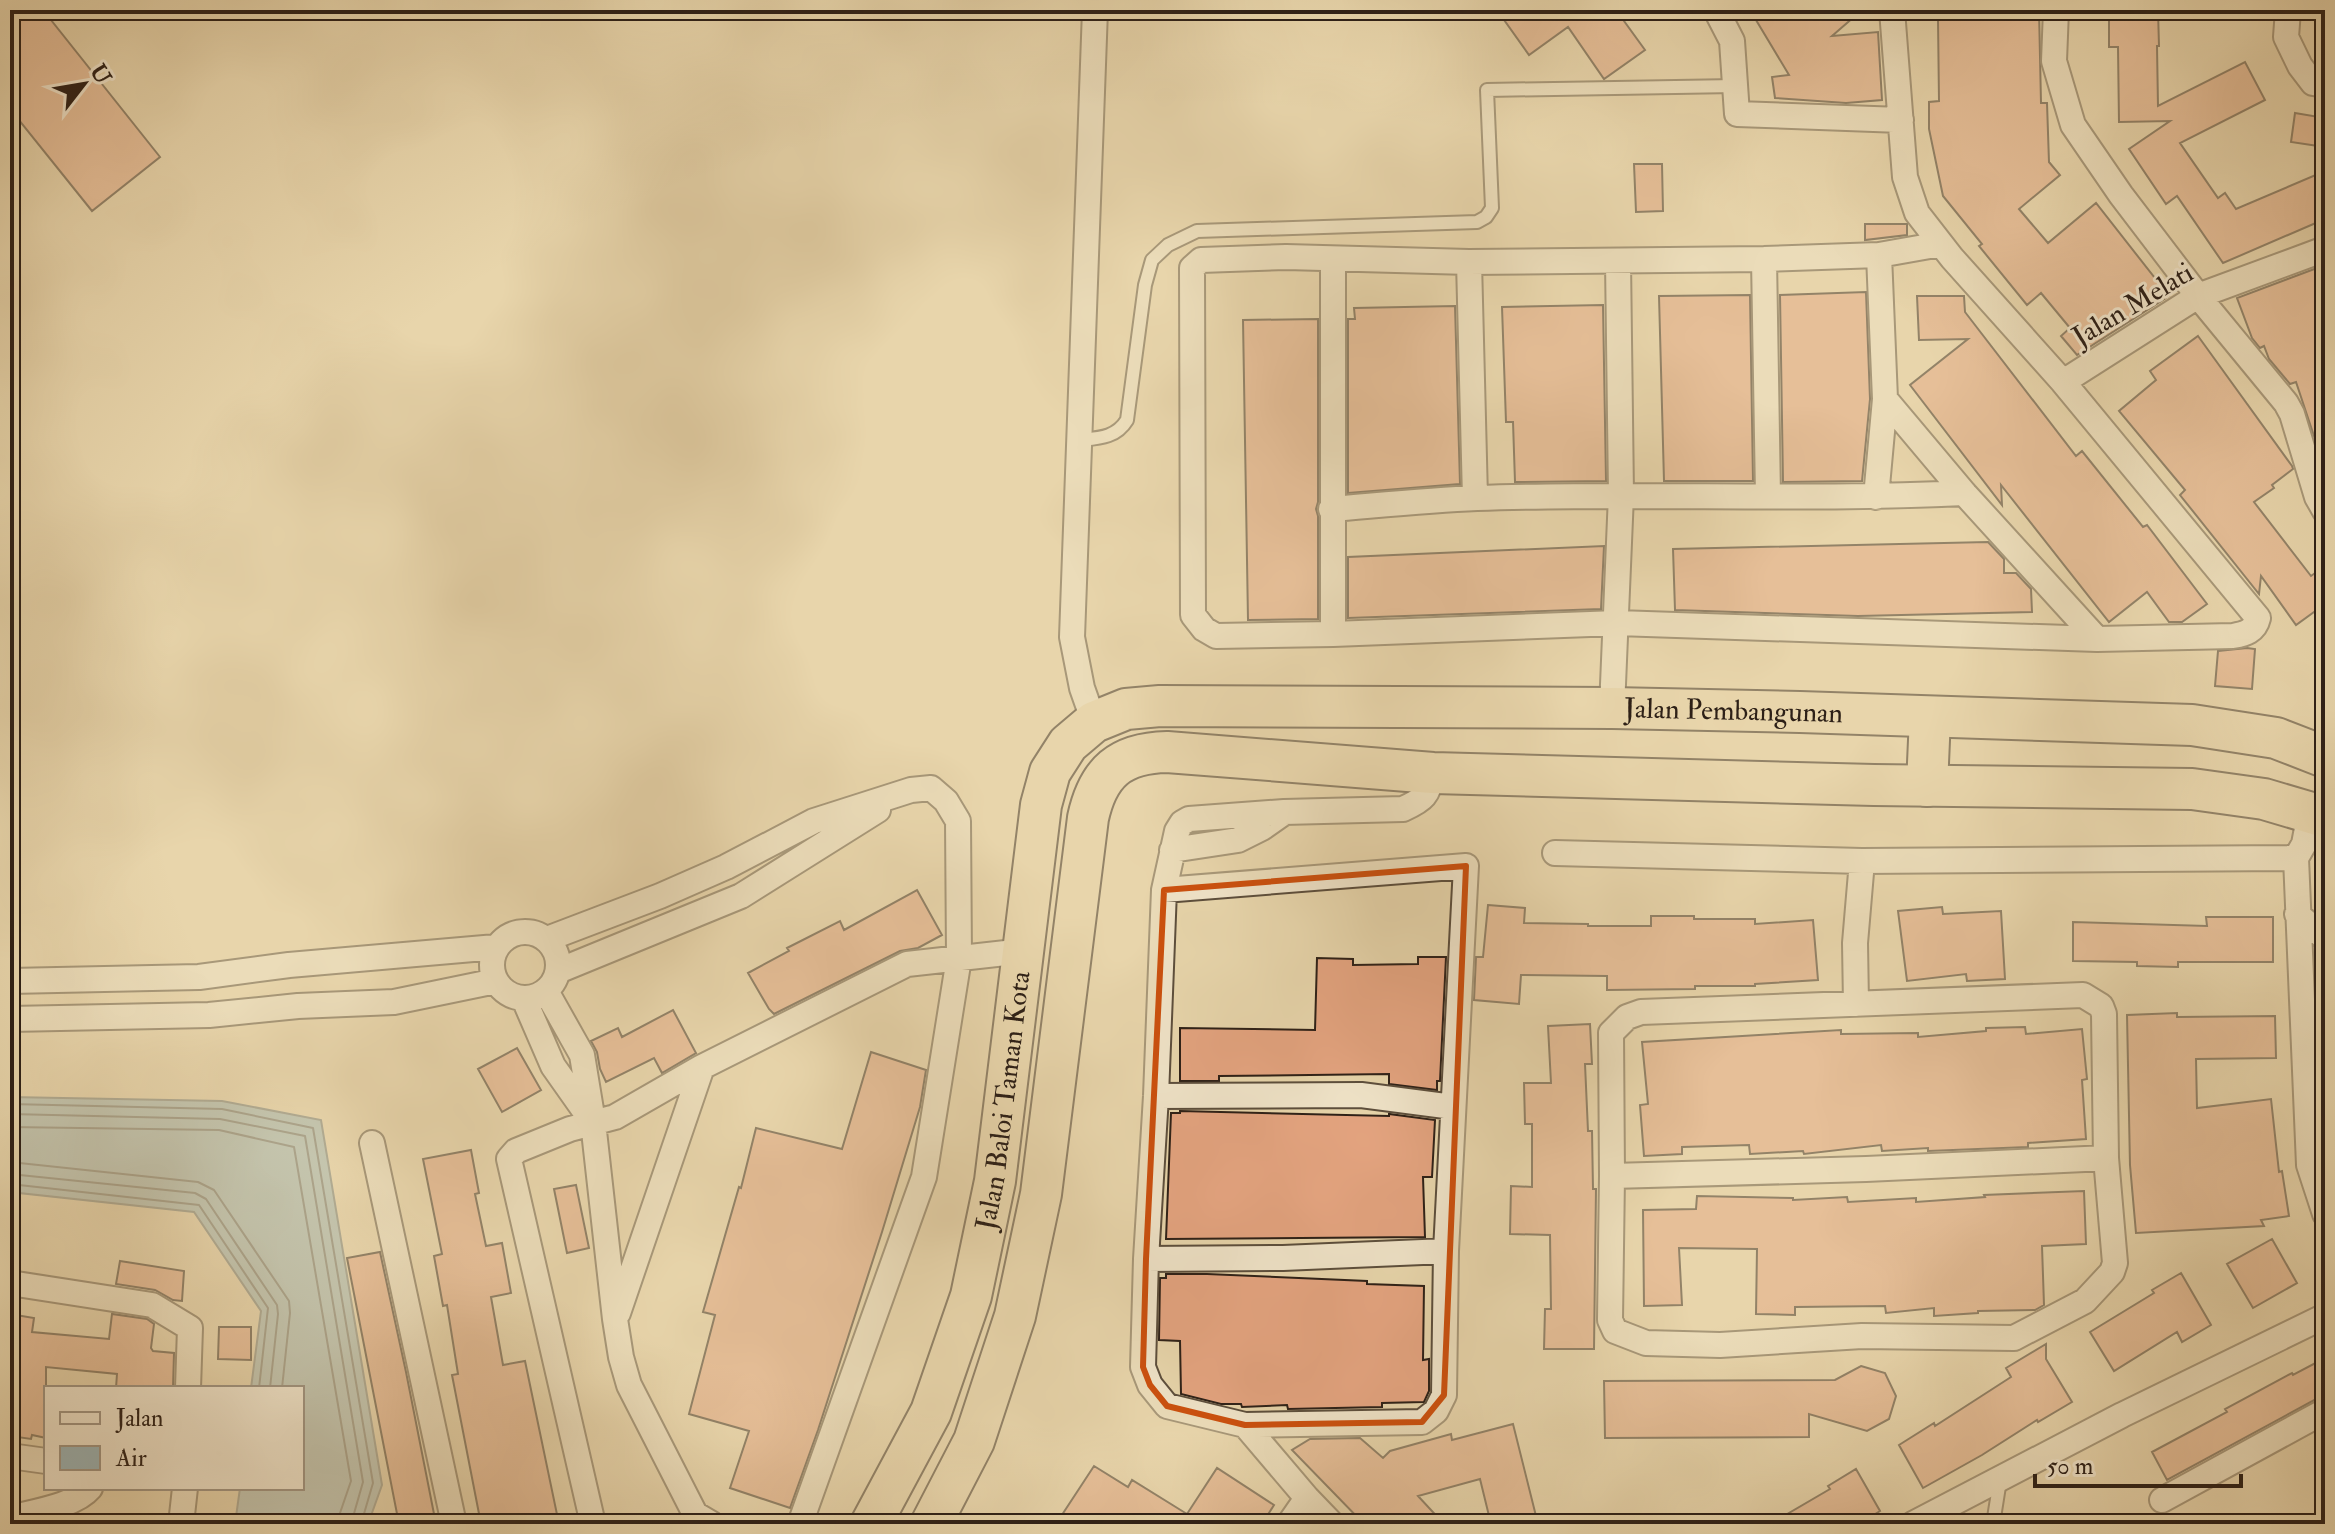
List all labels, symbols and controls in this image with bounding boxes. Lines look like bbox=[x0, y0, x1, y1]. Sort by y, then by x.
north arrow bbox=[44, 44, 124, 124]
text: U bbox=[84, 59, 117, 90]
street label: Jalan Melati bbox=[2065, 255, 2200, 355]
street label: Jalan Pembangunan bbox=[1623, 691, 1844, 731]
street label: Jalan Baloi Taman Kota bbox=[968, 969, 1038, 1234]
legend bbox=[44, 1386, 304, 1490]
text: Jalan bbox=[115, 1403, 163, 1434]
scale bar bbox=[2035, 1438, 2241, 1488]
text: Air bbox=[115, 1443, 147, 1474]
text: 50 m bbox=[2047, 1451, 2094, 1482]

